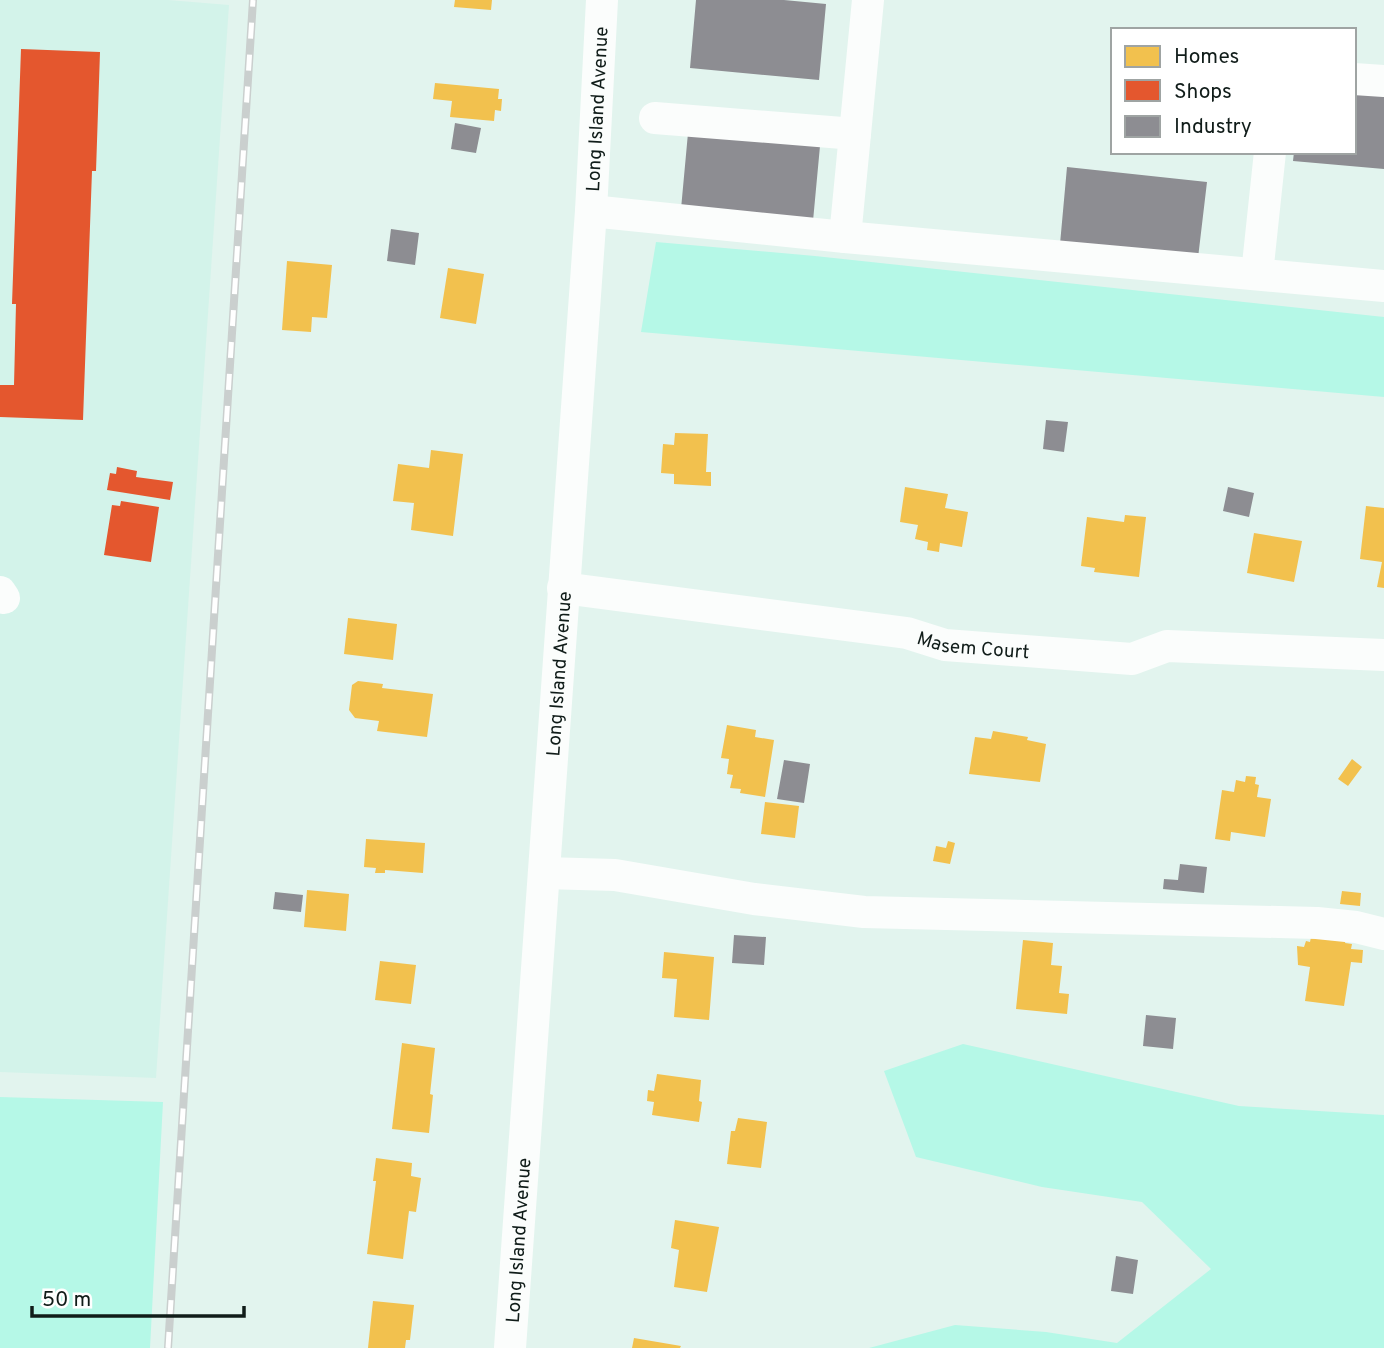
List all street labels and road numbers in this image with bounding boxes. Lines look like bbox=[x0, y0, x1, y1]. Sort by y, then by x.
street label: Long Island Avenue bbox=[582, 26, 615, 192]
street label: Long Island Avenue bbox=[542, 591, 578, 757]
street label: Masem Court bbox=[914, 627, 1030, 665]
street label: Long Island Avenue bbox=[502, 1157, 538, 1324]

